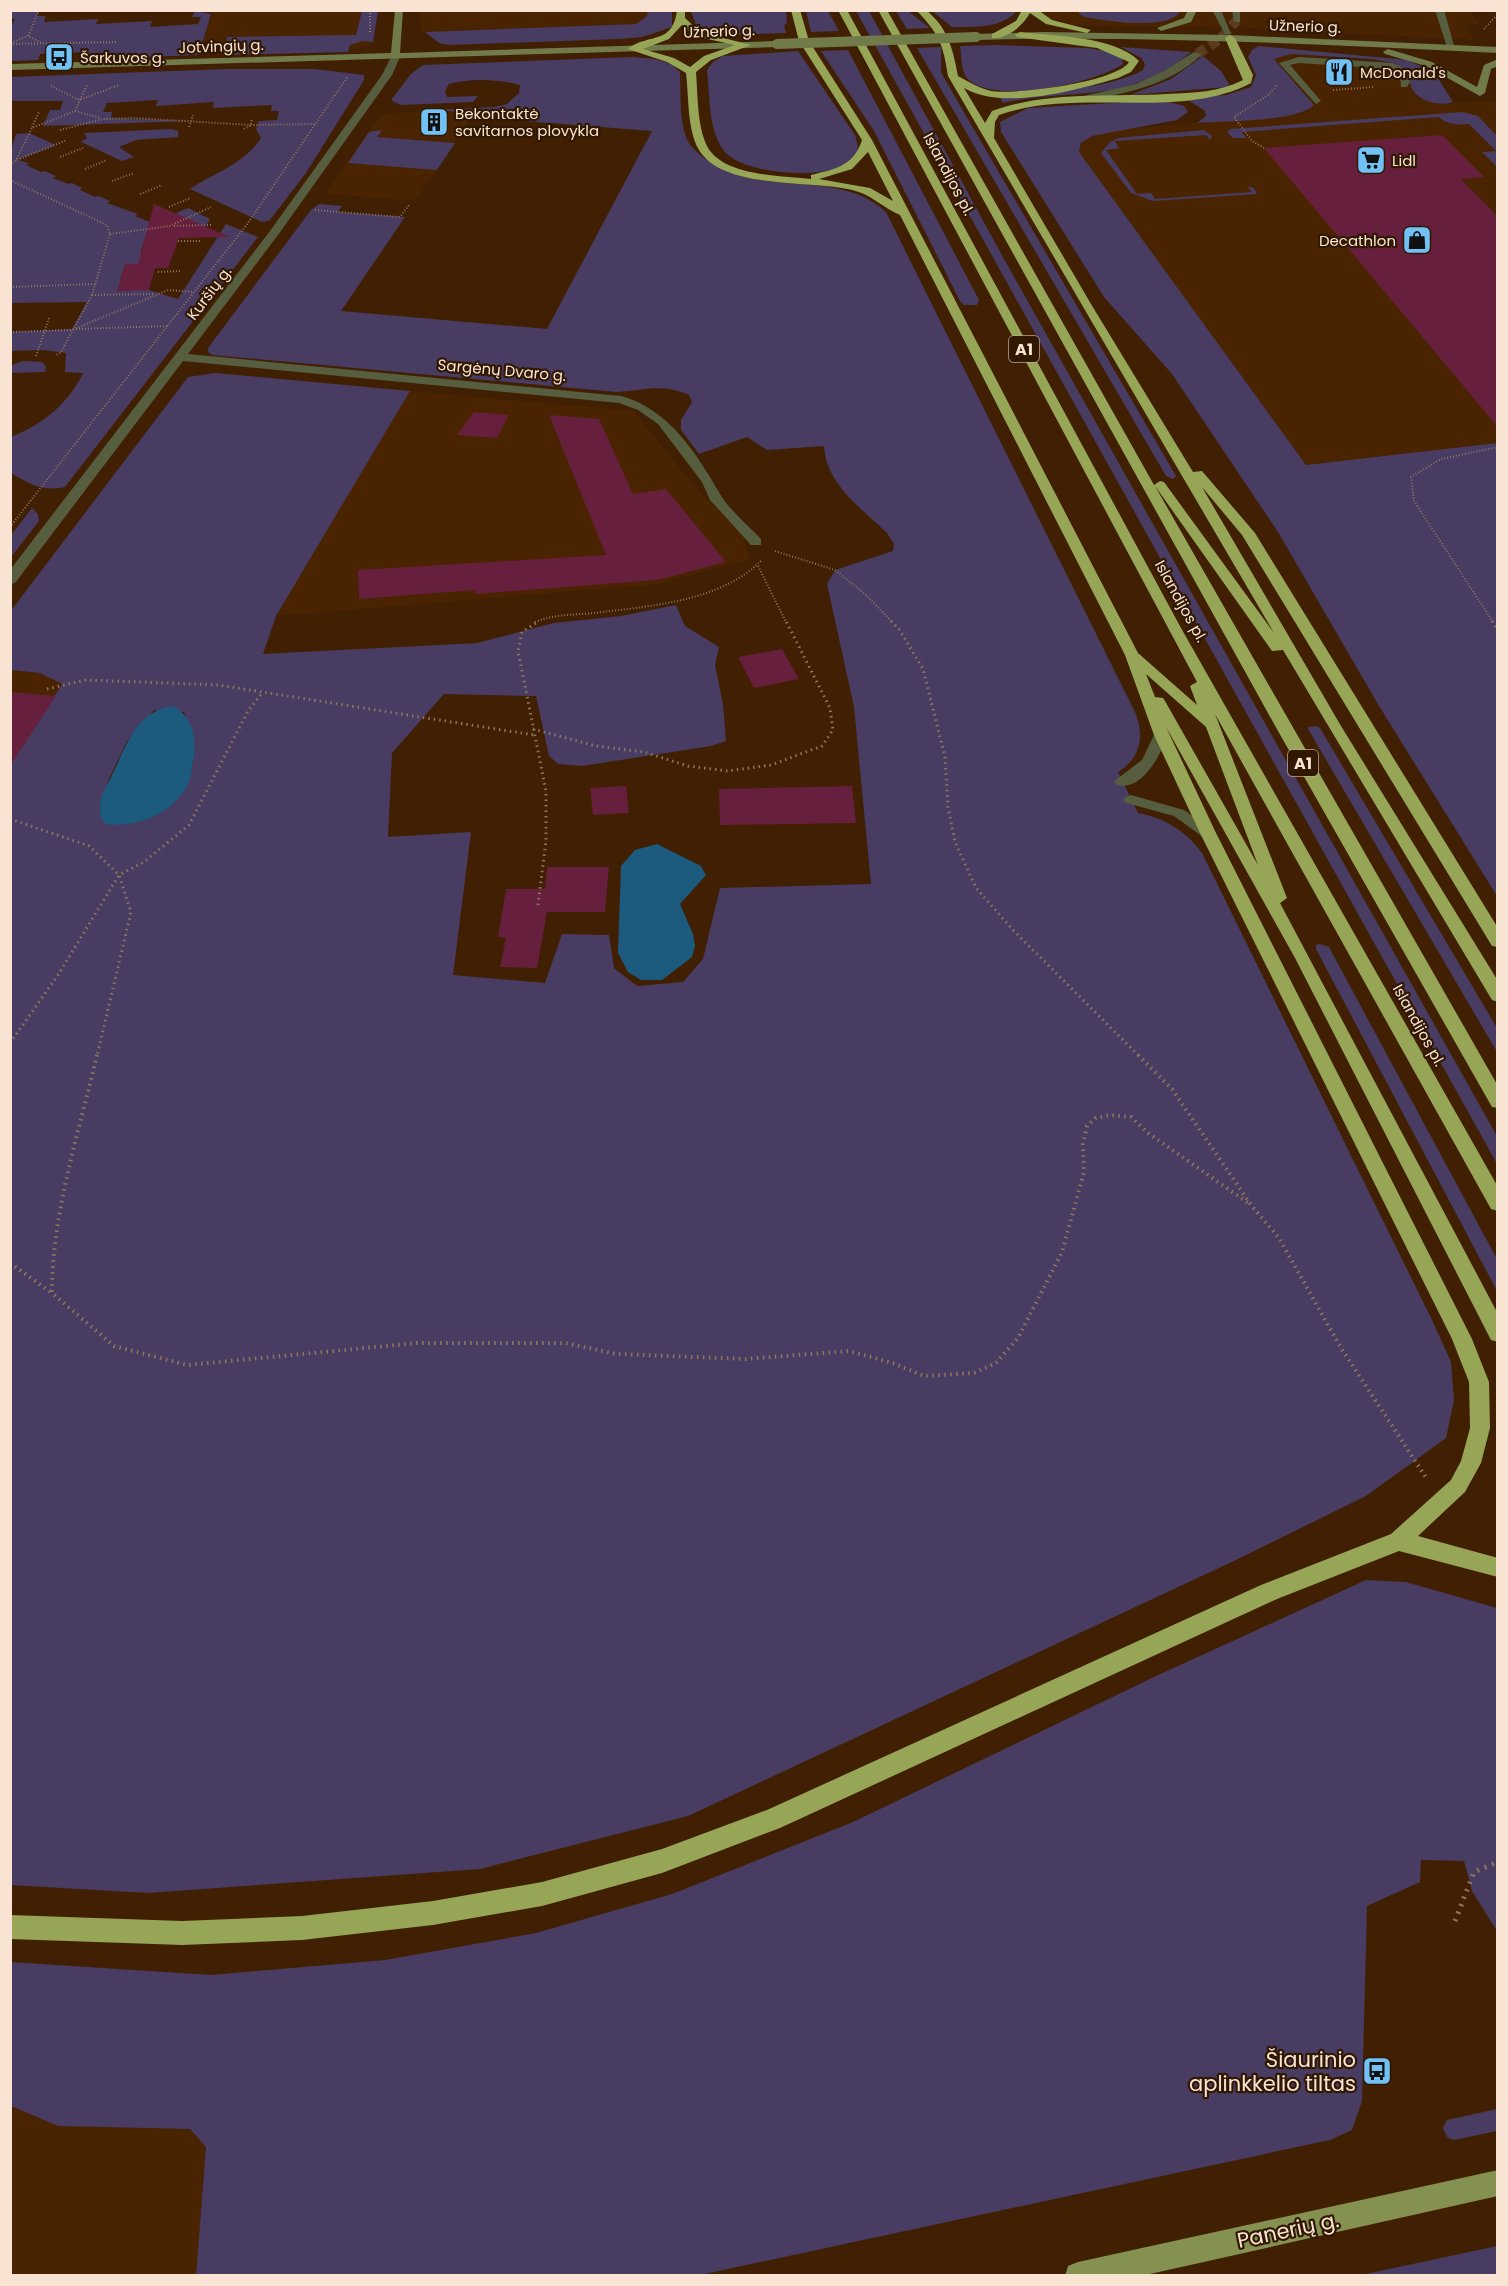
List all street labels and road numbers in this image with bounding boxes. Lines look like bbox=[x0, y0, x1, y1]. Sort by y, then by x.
street label: Užnerio g. bbox=[1269, 14, 1341, 38]
street label: Užnerio g. bbox=[683, 19, 755, 43]
street label: Jotvingių g. bbox=[178, 34, 264, 58]
street label: Islandijos pl. bbox=[918, 129, 980, 219]
street label: Kuršių g. bbox=[182, 262, 236, 324]
road number: A1 bbox=[1009, 336, 1039, 362]
street label: Sargėnų Dvaro g. bbox=[437, 354, 567, 386]
street label: Islandijos pl. bbox=[1150, 556, 1212, 646]
road number: A1 bbox=[1288, 750, 1318, 776]
street label: Islandijos pl. bbox=[1388, 980, 1450, 1070]
street label: Panerių g. bbox=[1234, 2205, 1342, 2255]

